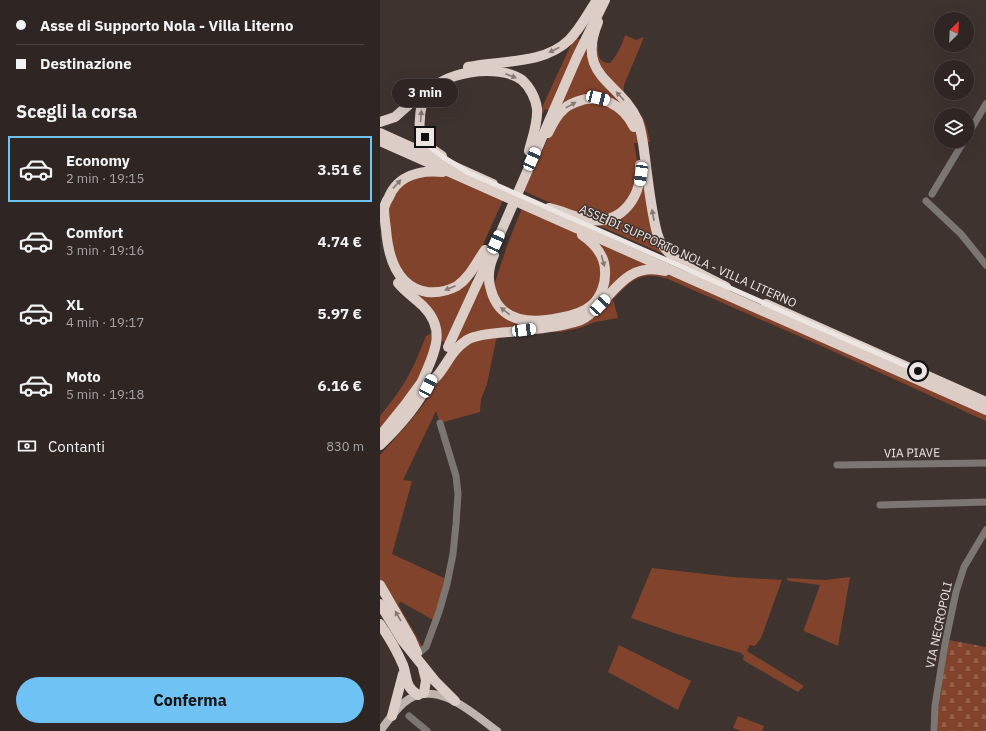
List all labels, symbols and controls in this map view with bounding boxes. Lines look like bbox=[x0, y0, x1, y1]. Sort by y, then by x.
north arrow bbox=[934, 12, 974, 52]
map controls bbox=[934, 12, 974, 148]
text: Asse di Supporto Nola - Villa Literno bbox=[40, 16, 293, 35]
one-way arrow bbox=[549, 47, 560, 53]
text: Destinazione bbox=[40, 54, 132, 73]
button: locate bbox=[934, 60, 974, 100]
one-way arrow bbox=[506, 73, 518, 79]
callout: 3 min bbox=[392, 79, 458, 107]
text: 3 min bbox=[408, 84, 442, 101]
car bbox=[585, 89, 611, 107]
one-way arrow bbox=[616, 91, 625, 101]
text: Scegli la corsa bbox=[16, 100, 137, 123]
one-way arrow bbox=[565, 102, 577, 108]
button: layers bbox=[934, 108, 974, 148]
one-way arrow bbox=[417, 110, 424, 122]
route end bbox=[416, 128, 434, 146]
car bbox=[522, 146, 542, 172]
icon: car bbox=[18, 151, 54, 187]
text: Economy bbox=[66, 151, 130, 170]
text: 3.51 € bbox=[317, 160, 362, 179]
car bbox=[633, 161, 649, 187]
text: 2 min · 19:15 bbox=[66, 170, 144, 187]
one-way arrow bbox=[392, 180, 401, 189]
street label: ASSE DI SUPPORTO NOLA - VILLA LITERNO bbox=[577, 201, 799, 310]
one-way arrow bbox=[650, 209, 656, 221]
icon: car bbox=[18, 223, 54, 259]
text: Comfort bbox=[66, 223, 123, 242]
car bbox=[486, 229, 506, 255]
text: 4.74 € bbox=[317, 232, 362, 251]
text: 3 min · 19:16 bbox=[66, 242, 144, 259]
one-way arrow bbox=[601, 255, 607, 267]
one-way arrow bbox=[444, 285, 456, 292]
car bbox=[587, 292, 613, 318]
icon: car bbox=[18, 295, 54, 331]
text: XL bbox=[66, 295, 84, 314]
text: 5.97 € bbox=[317, 304, 362, 323]
one-way arrow bbox=[499, 307, 510, 315]
text: 4 min · 19:17 bbox=[66, 314, 144, 331]
car bbox=[511, 323, 537, 337]
route start bbox=[909, 362, 927, 380]
icon: car bbox=[18, 367, 54, 403]
text: Moto bbox=[66, 367, 101, 386]
car bbox=[417, 373, 439, 399]
text: 6.16 € bbox=[317, 376, 362, 395]
text: 5 min · 19:18 bbox=[66, 386, 144, 403]
icon: cash bbox=[16, 435, 38, 457]
text: Contanti bbox=[48, 437, 105, 456]
text: 830 m bbox=[326, 438, 364, 455]
street label: VIA PIAVE bbox=[884, 445, 940, 460]
street label: VIA NECROPOLI bbox=[922, 580, 955, 670]
one-way arrow bbox=[394, 610, 401, 622]
button: Conferma bbox=[16, 677, 364, 723]

